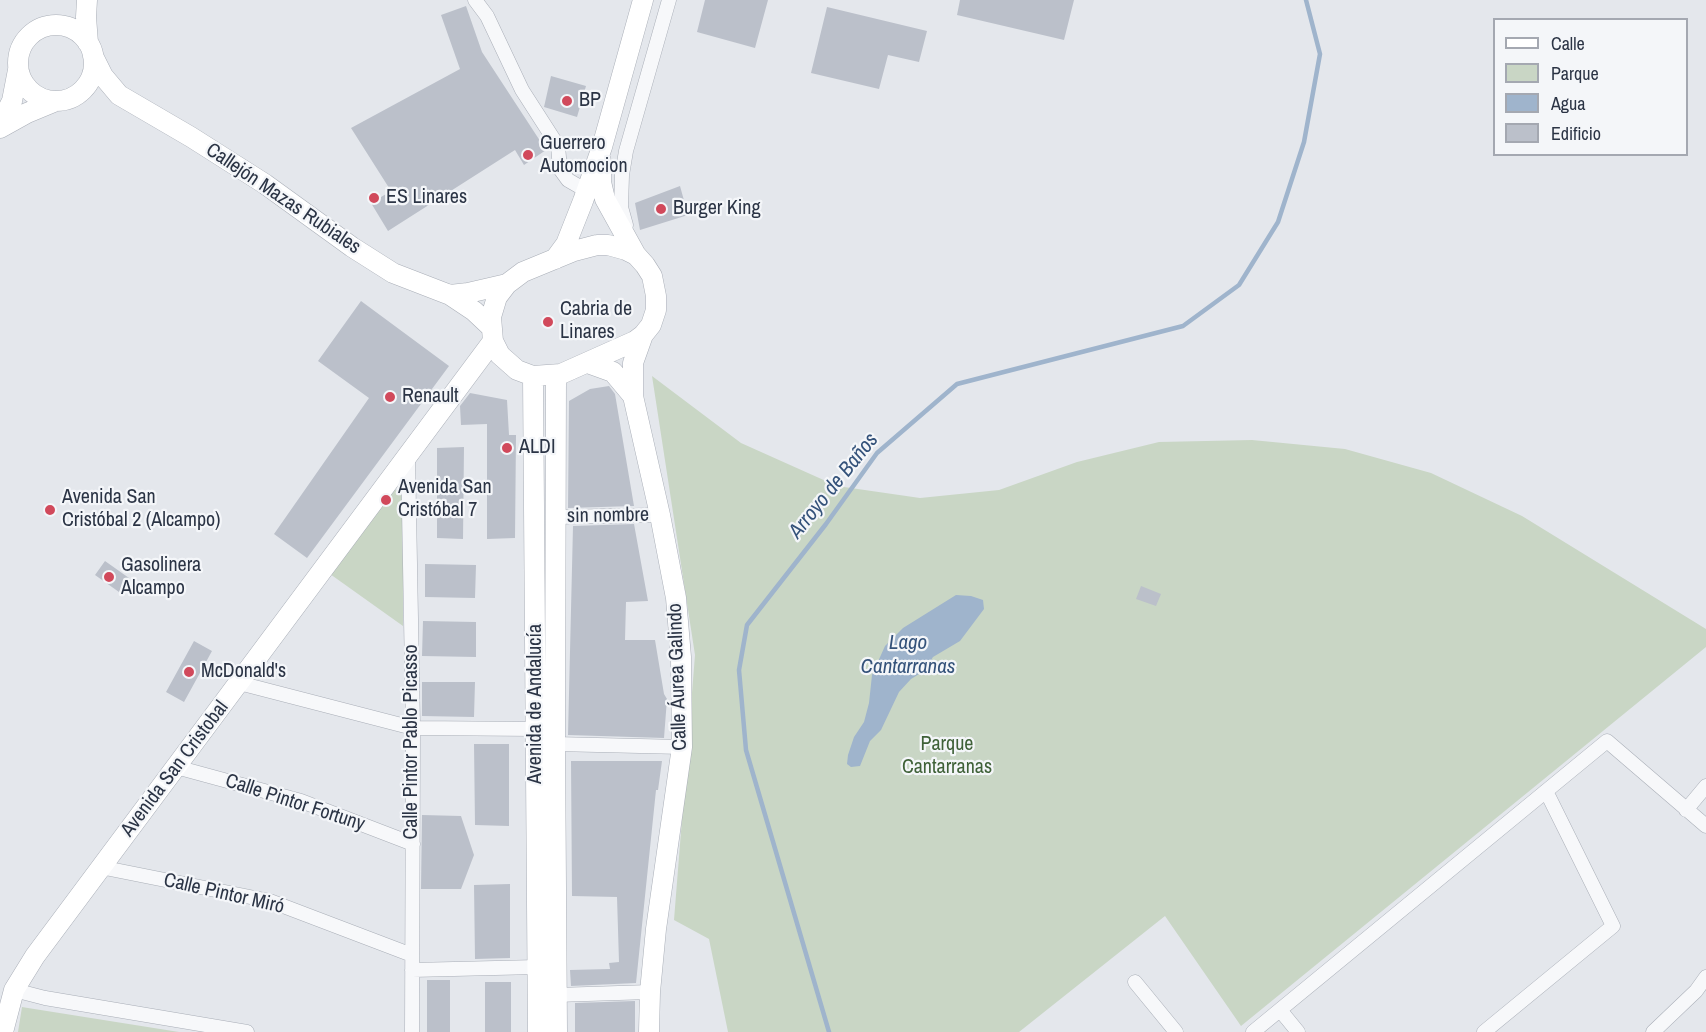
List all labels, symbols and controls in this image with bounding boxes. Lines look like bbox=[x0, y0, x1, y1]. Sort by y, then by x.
legend bbox=[1493, 18, 1688, 156]
text: Calle bbox=[1551, 31, 1585, 56]
text: Parque bbox=[1551, 61, 1599, 86]
place label: BP bbox=[579, 89, 601, 113]
text: Agua bbox=[1551, 91, 1585, 116]
marker: BP bbox=[560, 94, 574, 108]
text: Edificio bbox=[1551, 121, 1601, 146]
place label: Guerrero Automocion bbox=[540, 132, 628, 179]
street label: Callejón Mazas Rubiales bbox=[201, 138, 365, 260]
marker: Guerrero Automocion bbox=[521, 148, 535, 162]
place label: ES Linares bbox=[386, 186, 467, 210]
marker: ES Linares bbox=[367, 191, 381, 205]
place label: Burger King bbox=[673, 197, 761, 221]
marker: Burger King bbox=[654, 202, 668, 216]
place label: Cabria de Linares bbox=[560, 298, 632, 345]
marker: Cabria de Linares bbox=[541, 315, 555, 329]
place label: Renault bbox=[402, 385, 459, 409]
marker: Renault bbox=[383, 390, 397, 404]
water label: Arroyo de Baños bbox=[784, 428, 884, 544]
place label: ALDI bbox=[519, 436, 555, 460]
marker: ALDI bbox=[500, 441, 514, 455]
place label: Avenida San Cristóbal 7 bbox=[398, 476, 492, 523]
place label: Avenida San Cristóbal 2 (Alcampo) bbox=[62, 486, 221, 533]
marker: Avenida San Cristóbal 7 bbox=[379, 493, 393, 507]
marker: Avenida San Cristóbal 2 (Alcampo) bbox=[43, 503, 57, 517]
street label: sin nombre bbox=[567, 503, 649, 529]
place label: Gasolinera Alcampo bbox=[121, 554, 201, 601]
marker: Gasolinera Alcampo bbox=[102, 570, 116, 584]
street label: Calle Áurea Galindo bbox=[663, 603, 693, 751]
street label: Avenida de Andalucía bbox=[524, 624, 548, 784]
water label: Lago Cantarranas bbox=[861, 630, 955, 680]
street label: Calle Pintor Pablo Picasso bbox=[400, 644, 424, 840]
place label: McDonald's bbox=[201, 660, 286, 684]
marker: McDonald's bbox=[182, 665, 196, 679]
street label: Avenida San Cristobal bbox=[116, 696, 234, 842]
park label: Parque Cantarranas bbox=[902, 733, 992, 780]
street label: Calle Pintor Fortuny bbox=[222, 769, 368, 837]
street label: Calle Pintor Miró bbox=[161, 868, 287, 920]

